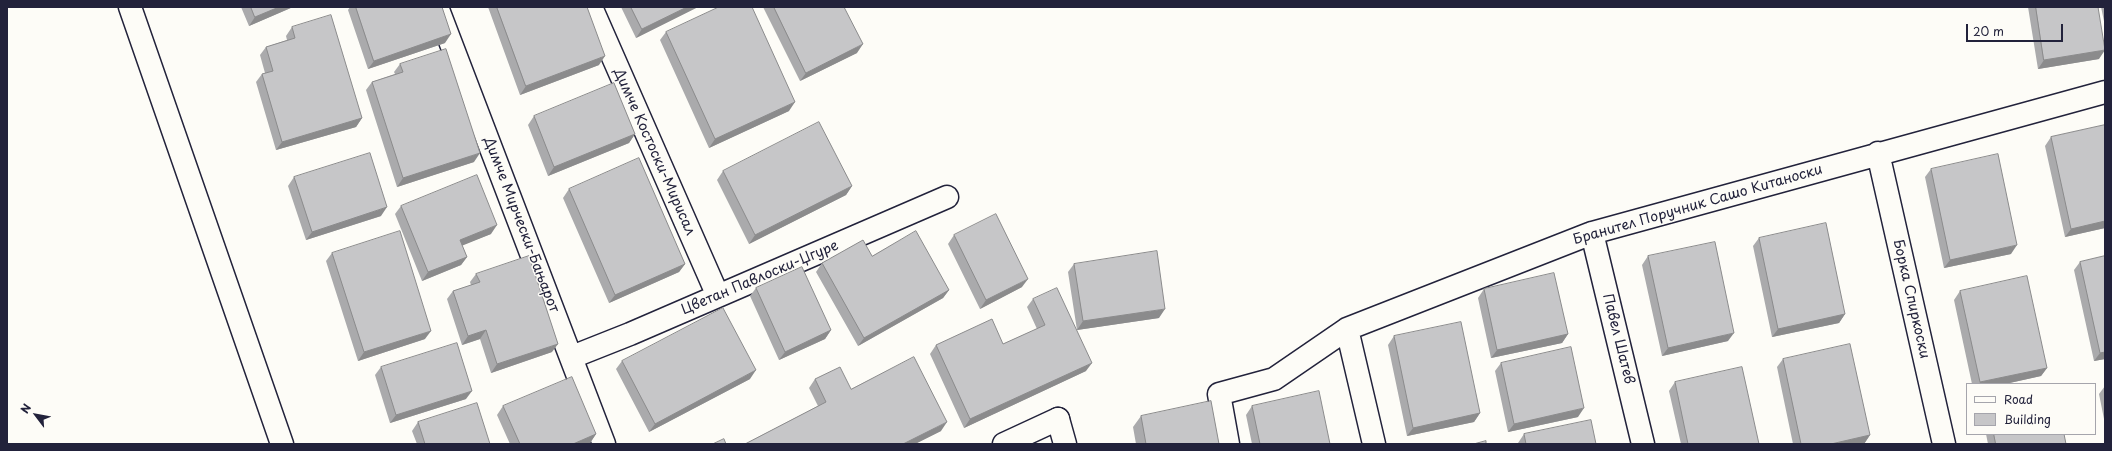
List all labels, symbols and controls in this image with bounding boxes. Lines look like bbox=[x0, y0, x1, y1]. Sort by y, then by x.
scale bar bbox=[1968, 16, 2065, 42]
text: 20 m bbox=[1973, 22, 2004, 40]
street label: Димче Костоски-Мирисал bbox=[610, 66, 698, 238]
street label: Димче Мирчески-Бањарот bbox=[480, 135, 562, 315]
street label: Бранител Поручник Сашо Китаноски bbox=[1571, 161, 1825, 249]
street label: Цветан Павлоски-Џгуре bbox=[679, 237, 841, 319]
street label: Борка Спиркоски bbox=[1889, 238, 1933, 360]
street label: Павел Шатев bbox=[1599, 292, 1637, 386]
legend bbox=[1966, 383, 2096, 435]
text: Road bbox=[2004, 390, 2033, 408]
north arrow bbox=[16, 395, 56, 435]
text: N bbox=[16, 400, 35, 417]
text: Building bbox=[2004, 410, 2051, 428]

